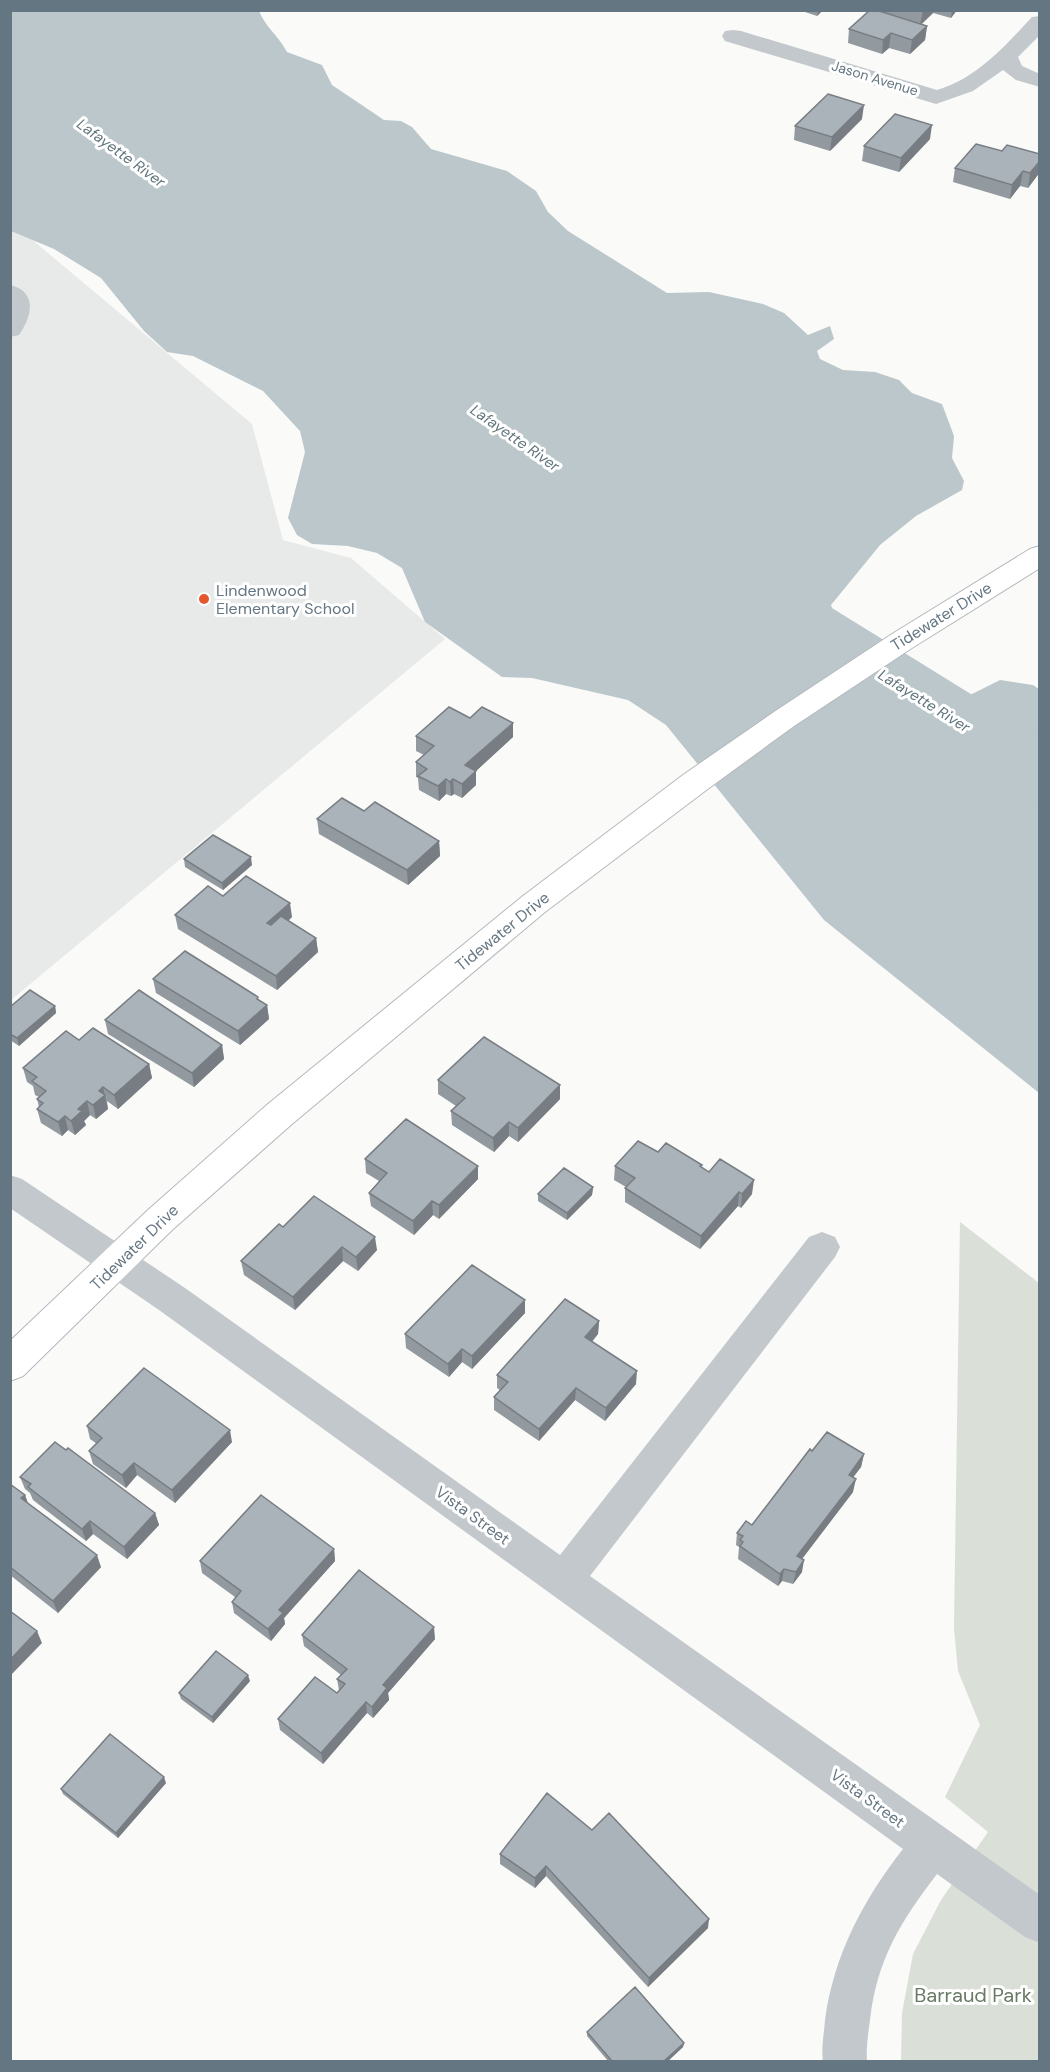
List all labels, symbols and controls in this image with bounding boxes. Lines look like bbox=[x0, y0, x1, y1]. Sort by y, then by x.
street label: Jason Avenue bbox=[830, 56, 920, 100]
water label: Lafayette River bbox=[73, 114, 169, 192]
water label: Lafayette River bbox=[466, 400, 564, 476]
street label: Tidewater Drive bbox=[887, 577, 996, 656]
place label: Lindenwood Elementary School bbox=[216, 580, 354, 619]
marker: Lindenwood Elementary School bbox=[197, 592, 211, 606]
water label: Lafayette River bbox=[874, 665, 974, 737]
street label: Tidewater Drive bbox=[451, 887, 554, 976]
street label: Tidewater Drive bbox=[86, 1200, 183, 1295]
street label: Vista Street bbox=[431, 1481, 514, 1549]
street label: Vista Street bbox=[826, 1764, 909, 1832]
park label: Barraud Park bbox=[914, 1982, 1032, 2008]

